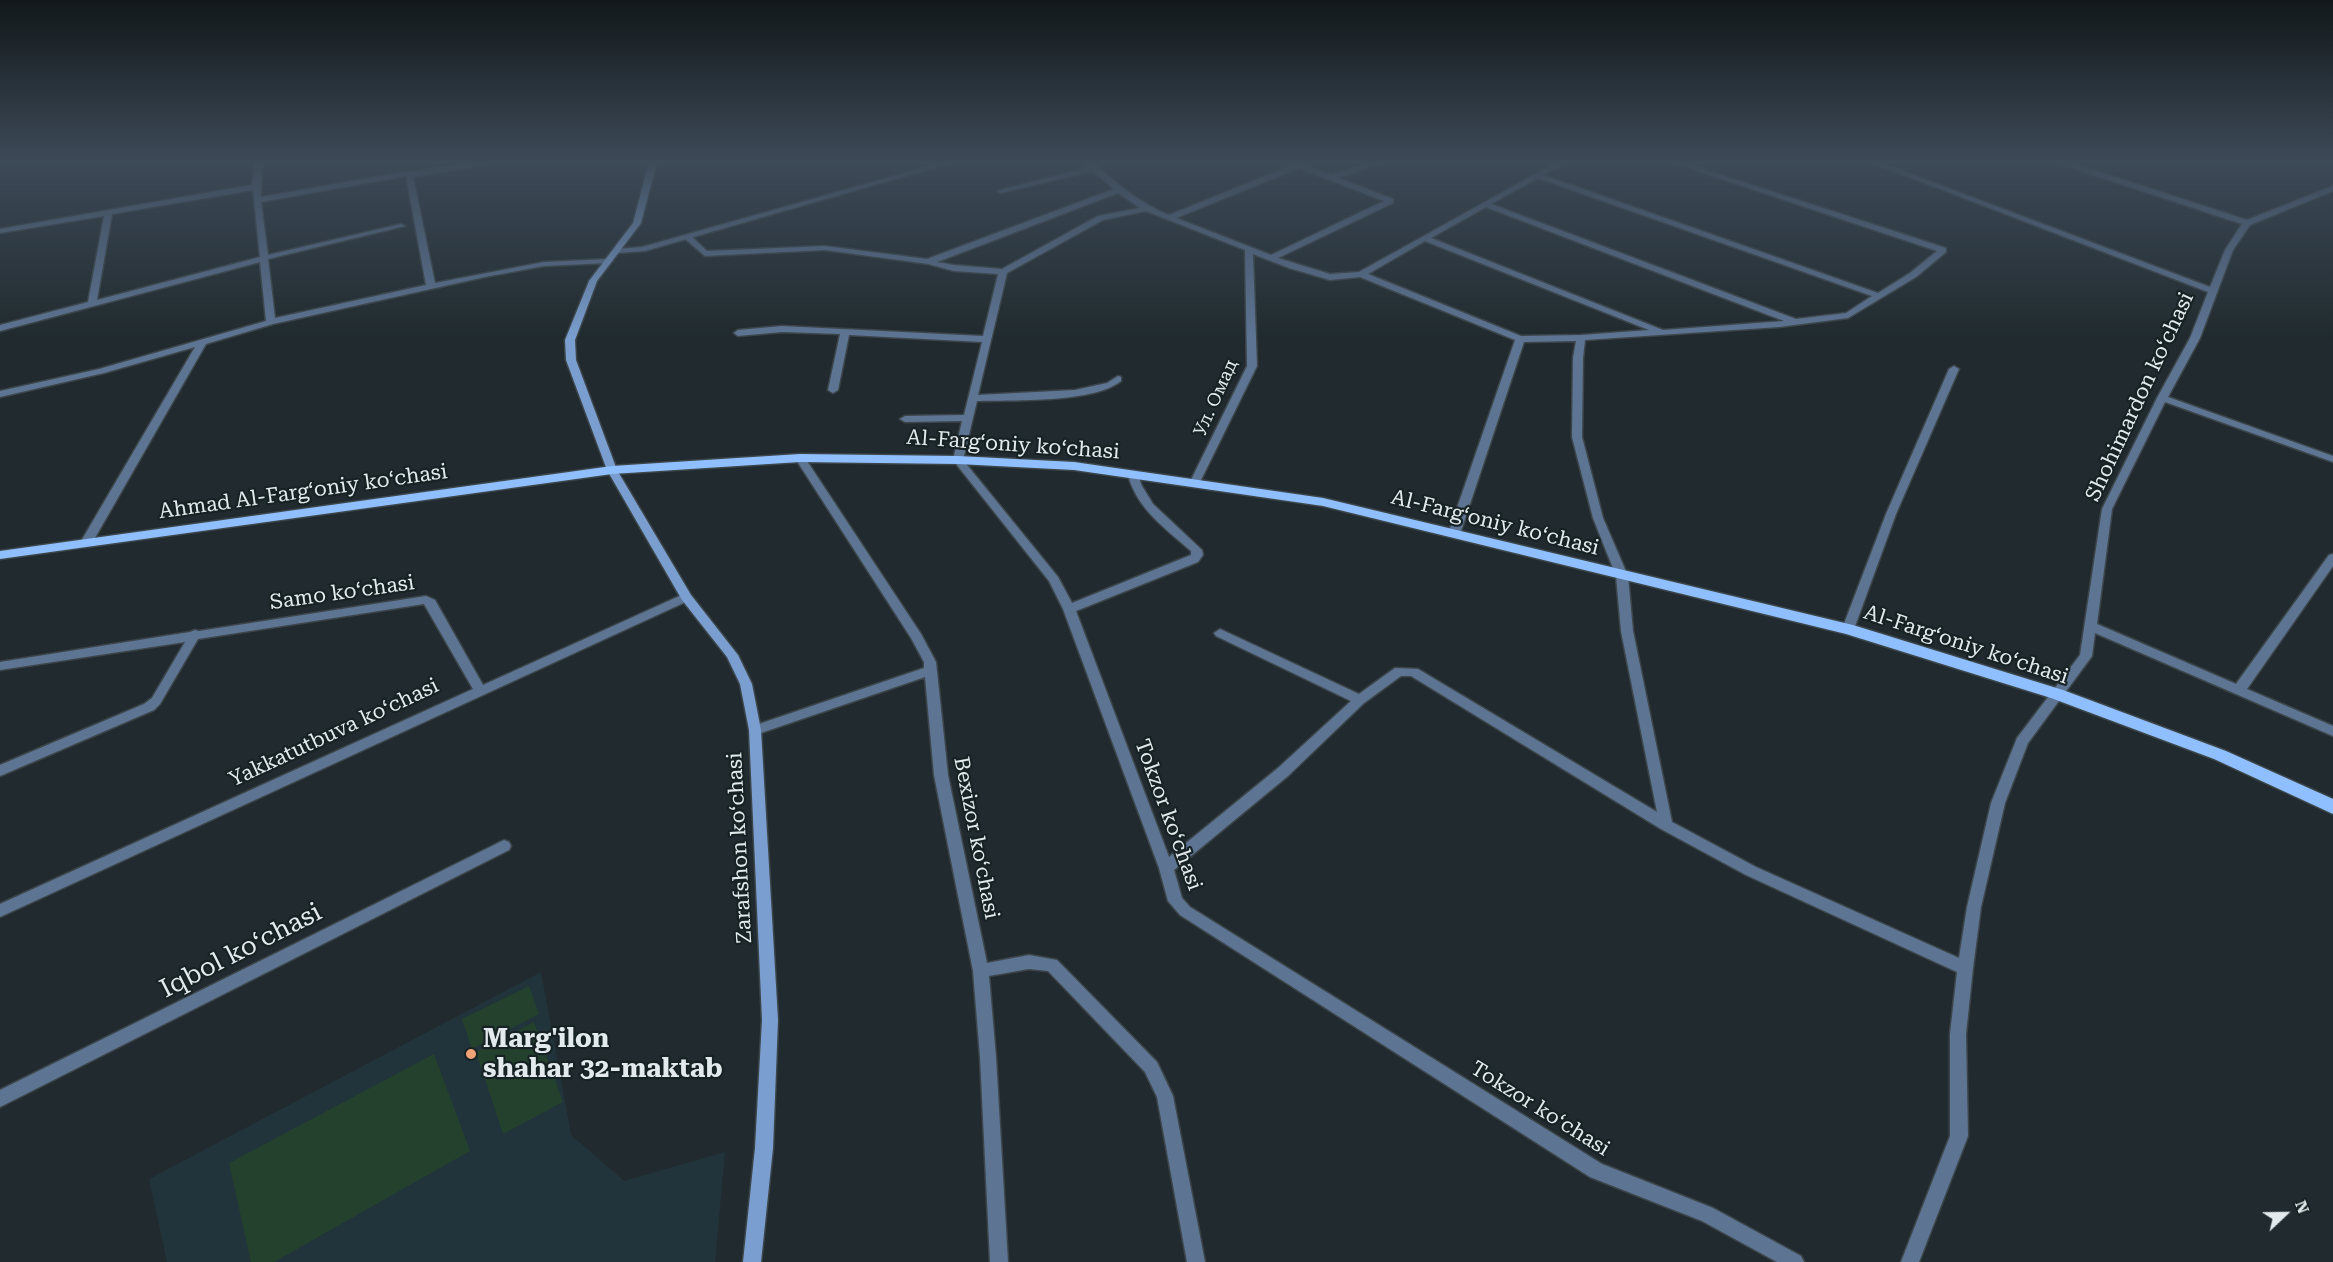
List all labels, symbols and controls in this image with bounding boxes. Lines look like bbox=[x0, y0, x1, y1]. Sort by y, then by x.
street label: Shohimardon koʻchasi bbox=[2080, 288, 2200, 506]
street label: Ул. Омад bbox=[1190, 356, 1242, 440]
street label: Al-Fargʻoniy koʻchasi bbox=[906, 425, 1120, 465]
street label: Ahmad Al-Fargʻoniy koʻchasi bbox=[157, 459, 449, 525]
street label: Al-Fargʻoniy koʻchasi bbox=[1388, 485, 1602, 561]
street label: Samo koʻchasi bbox=[268, 570, 416, 616]
street label: Al-Fargʻoniy koʻchasi bbox=[1861, 600, 2071, 690]
street label: Yakkatutbuva koʻchasi bbox=[225, 673, 443, 793]
street label: Tokzor koʻchasi bbox=[1129, 736, 1207, 894]
street label: Zarafshon koʻchasi bbox=[722, 752, 758, 944]
street label: Bexizor koʻchasi bbox=[948, 755, 1004, 921]
street label: Iqbol koʻchasi bbox=[155, 897, 327, 1005]
place label: Marg'ilon shahar 32-maktab bbox=[483, 1023, 723, 1084]
marker: Marg'ilon shahar 32-maktab bbox=[464, 1047, 478, 1061]
street label: Tokzor koʻchasi bbox=[1466, 1056, 1614, 1162]
north arrow bbox=[2255, 1184, 2315, 1244]
text: N bbox=[2291, 1198, 2313, 1216]

